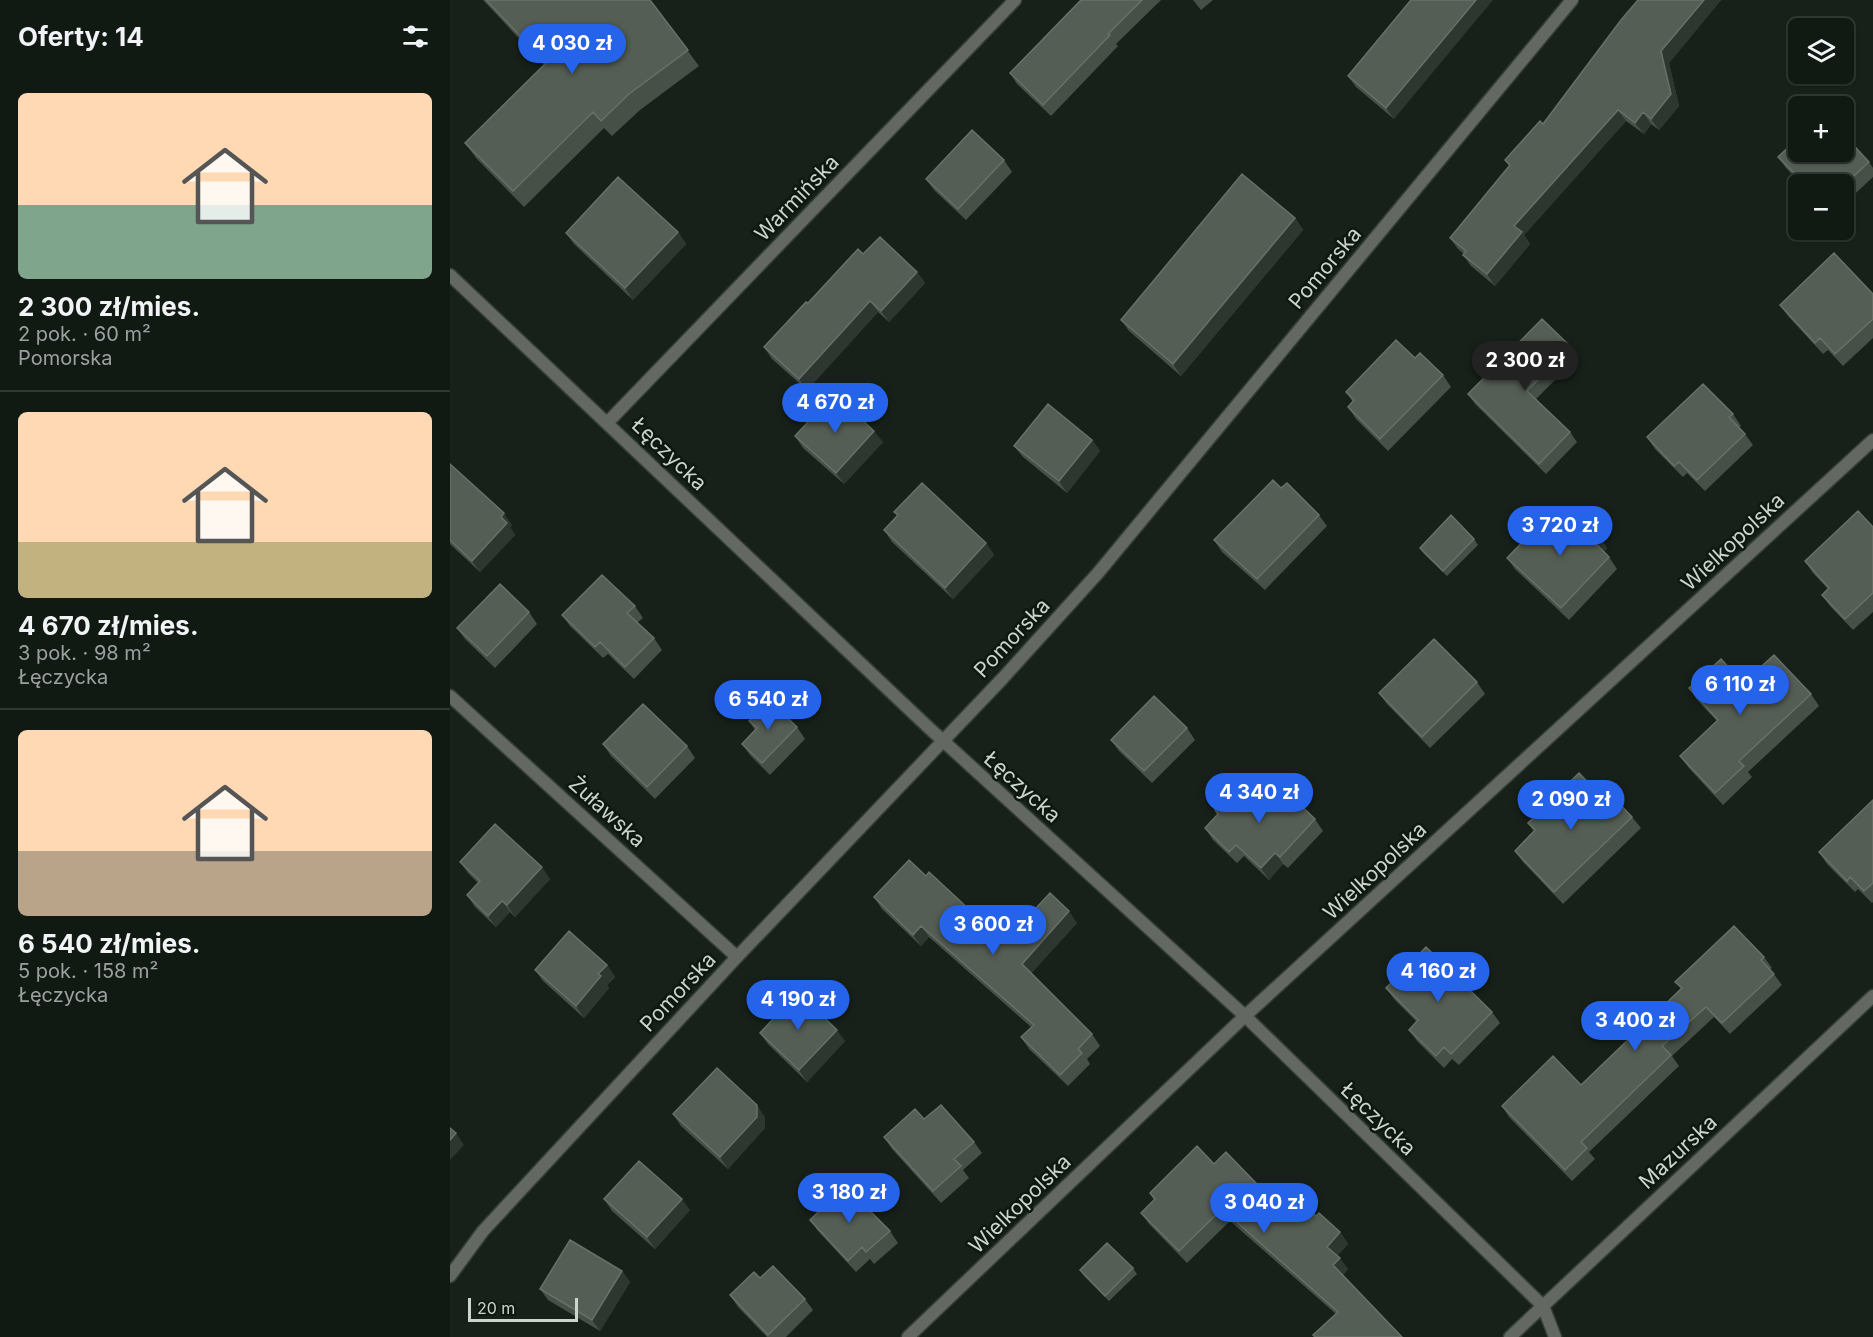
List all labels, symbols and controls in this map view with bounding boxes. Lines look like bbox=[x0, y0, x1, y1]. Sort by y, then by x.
map controls bbox=[1788, 18, 1854, 240]
button: layers bbox=[1788, 18, 1854, 84]
icon: filters bbox=[399, 20, 432, 53]
text: Oferty: 14 bbox=[18, 21, 144, 52]
pin: 4 030 zł bbox=[510, 24, 634, 75]
text: 4 030 zł bbox=[532, 31, 612, 55]
button: + bbox=[1788, 96, 1854, 162]
icon: home bbox=[171, 132, 279, 240]
street label: Warmińska bbox=[749, 149, 844, 246]
button: − bbox=[1788, 174, 1854, 240]
street label: Pomorska bbox=[1283, 222, 1366, 314]
text: 2 300 zł/mies. bbox=[18, 291, 200, 322]
text: 2 pok. · 60 m² bbox=[18, 322, 151, 346]
pin: 2 300 zł bbox=[1463, 341, 1587, 392]
text: Pomorska bbox=[18, 346, 112, 370]
text: 2 300 zł bbox=[1486, 348, 1564, 372]
pin: 4 670 zł bbox=[773, 383, 897, 434]
text: 4 670 zł bbox=[796, 390, 874, 414]
street label: Łęczycka bbox=[627, 412, 712, 496]
icon: home bbox=[171, 451, 279, 559]
street label: Wielkopolska bbox=[1676, 488, 1789, 596]
pin: 3 720 zł bbox=[1498, 506, 1622, 557]
text: 3 720 zł bbox=[1522, 513, 1598, 537]
street label: Pomorska bbox=[969, 593, 1055, 682]
text: 4 670 zł/mies. bbox=[18, 610, 199, 641]
text: 3 pok. · 98 m² bbox=[18, 641, 151, 665]
text: Łęczycka bbox=[18, 665, 108, 689]
pin: 6 110 zł bbox=[1678, 665, 1802, 716]
text: 6 110 zł bbox=[1705, 672, 1775, 696]
pin: 6 540 zł bbox=[706, 680, 830, 731]
text: 6 540 zł bbox=[728, 687, 808, 711]
street label: Łęczycka bbox=[979, 746, 1066, 828]
icon: home bbox=[171, 769, 279, 877]
street label: Żuławska bbox=[564, 770, 651, 852]
pin: 4 340 zł bbox=[1197, 773, 1321, 824]
text: 4 340 zł bbox=[1219, 780, 1299, 804]
pin: 2 090 zł bbox=[1509, 780, 1633, 831]
text: 2 090 zł bbox=[1532, 787, 1610, 811]
street label: Wielkopolska bbox=[1318, 817, 1431, 925]
pin: 3 600 zł bbox=[931, 905, 1055, 956]
text: 3 600 zł bbox=[953, 912, 1033, 936]
text: 6 540 zł/mies. bbox=[18, 928, 200, 959]
street label: Pomorska bbox=[635, 947, 721, 1036]
pin: 4 160 zł bbox=[1376, 952, 1500, 1003]
text: 5 pok. · 158 m² bbox=[18, 959, 158, 983]
text: 4 160 zł bbox=[1401, 959, 1475, 983]
pin: 4 190 zł bbox=[736, 980, 860, 1031]
text: Łęczycka bbox=[18, 983, 108, 1007]
text: 4 190 zł bbox=[761, 987, 835, 1011]
pin: 3 400 zł bbox=[1573, 1001, 1697, 1052]
text: 3 400 zł bbox=[1595, 1008, 1675, 1032]
street label: Łęczycka bbox=[1336, 1077, 1421, 1161]
street label: Mazurska bbox=[1634, 1109, 1722, 1194]
street label: Wielkopolska bbox=[964, 1149, 1076, 1258]
pin: 3 180 zł bbox=[787, 1173, 911, 1224]
text: 3 180 zł bbox=[812, 1180, 886, 1204]
pin: 3 040 zł bbox=[1202, 1183, 1326, 1234]
text: 3 040 zł bbox=[1224, 1190, 1304, 1214]
scale bar bbox=[468, 1295, 578, 1322]
text: 20 m bbox=[477, 1298, 515, 1318]

